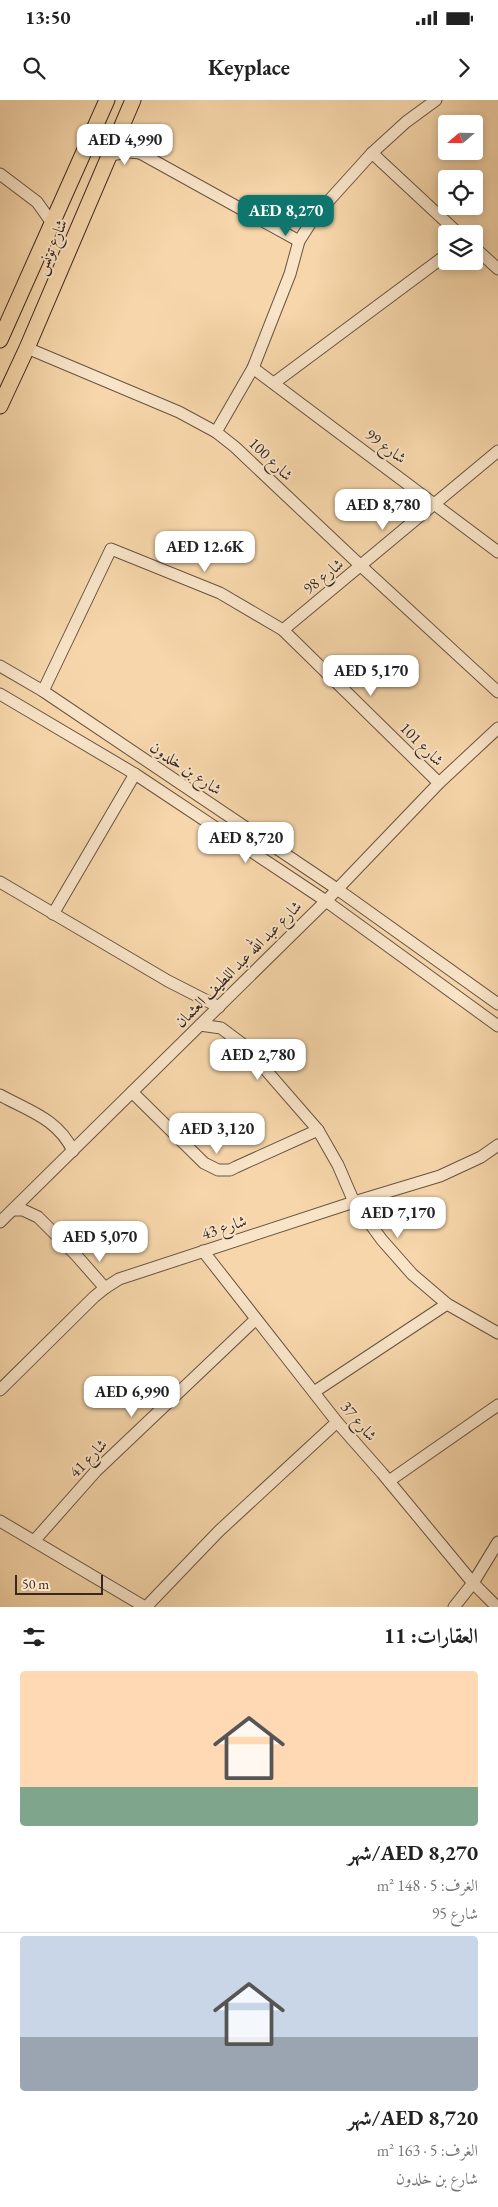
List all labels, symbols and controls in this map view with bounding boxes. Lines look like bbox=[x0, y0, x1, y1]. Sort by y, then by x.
text: 13:50 bbox=[25, 5, 71, 30]
text: Keyplace bbox=[208, 53, 290, 82]
icon: search bbox=[20, 54, 48, 82]
icon: forward bbox=[450, 54, 478, 82]
north arrow bbox=[438, 115, 482, 160]
map controls bbox=[438, 115, 483, 270]
pin: AED 4,990 bbox=[68, 123, 182, 166]
text: AED 4,990 bbox=[88, 129, 162, 150]
button: locate bbox=[438, 170, 483, 215]
pin: AED 8,270 bbox=[229, 194, 343, 237]
text: AED 8,270 bbox=[249, 200, 323, 221]
street label: شارع تونس bbox=[30, 216, 75, 279]
button: layers bbox=[438, 225, 483, 270]
street label: شارع 99 bbox=[359, 424, 411, 471]
street label: شارع 100 bbox=[242, 433, 298, 487]
pin: AED 8,780 bbox=[326, 488, 440, 531]
text: AED 8,780 bbox=[346, 494, 420, 515]
pin: AED 12.6K bbox=[148, 530, 262, 573]
text: AED 12.6K bbox=[166, 536, 244, 557]
street label: شارع 98 bbox=[298, 553, 350, 601]
pin: AED 5,170 bbox=[314, 654, 428, 697]
text: AED 5,170 bbox=[334, 660, 408, 681]
street label: شارع 101 bbox=[393, 717, 449, 773]
street label: شارع بن خلدون bbox=[144, 736, 226, 802]
pin: AED 8,720 bbox=[189, 822, 303, 864]
text: AED 8,720 bbox=[209, 827, 283, 848]
street label: شارع عبد الله عبد اللطيف العثمان bbox=[168, 894, 308, 1034]
pin: AED 2,780 bbox=[201, 1038, 315, 1081]
text: AED 2,780 bbox=[221, 1044, 295, 1065]
pin: AED 3,120 bbox=[160, 1112, 274, 1155]
text: AED 3,120 bbox=[180, 1118, 254, 1139]
pin: AED 7,170 bbox=[341, 1196, 455, 1239]
text: AED 7,170 bbox=[361, 1202, 435, 1223]
street label: شارع 43 bbox=[199, 1210, 250, 1247]
pin: AED 5,070 bbox=[43, 1220, 157, 1263]
text: AED 5,070 bbox=[63, 1226, 137, 1247]
pin: AED 6,990 bbox=[75, 1376, 189, 1418]
text: AED 6,990 bbox=[95, 1381, 169, 1402]
street label: شارع 37 bbox=[334, 1396, 382, 1447]
street label: شارع 41 bbox=[64, 1434, 114, 1484]
scale bar bbox=[15, 1572, 102, 1595]
text: 50 m bbox=[22, 1575, 49, 1593]
text: العقارات: 11 bbox=[384, 1622, 478, 1649]
icon: filters bbox=[20, 1623, 48, 1651]
icon: home bbox=[204, 1703, 294, 1793]
text: AED 8,270/شهر bbox=[348, 1839, 478, 1866]
text: الغرف: 5 · 148 m² bbox=[377, 1875, 478, 1896]
text: شارع 95 bbox=[432, 1903, 478, 1924]
icon: home bbox=[204, 1969, 294, 2059]
text: AED 8,720/شهر bbox=[348, 2104, 478, 2131]
text: الغرف: 5 · 163 m² bbox=[377, 2140, 478, 2161]
text: شارع بن خلدون bbox=[396, 2168, 478, 2189]

